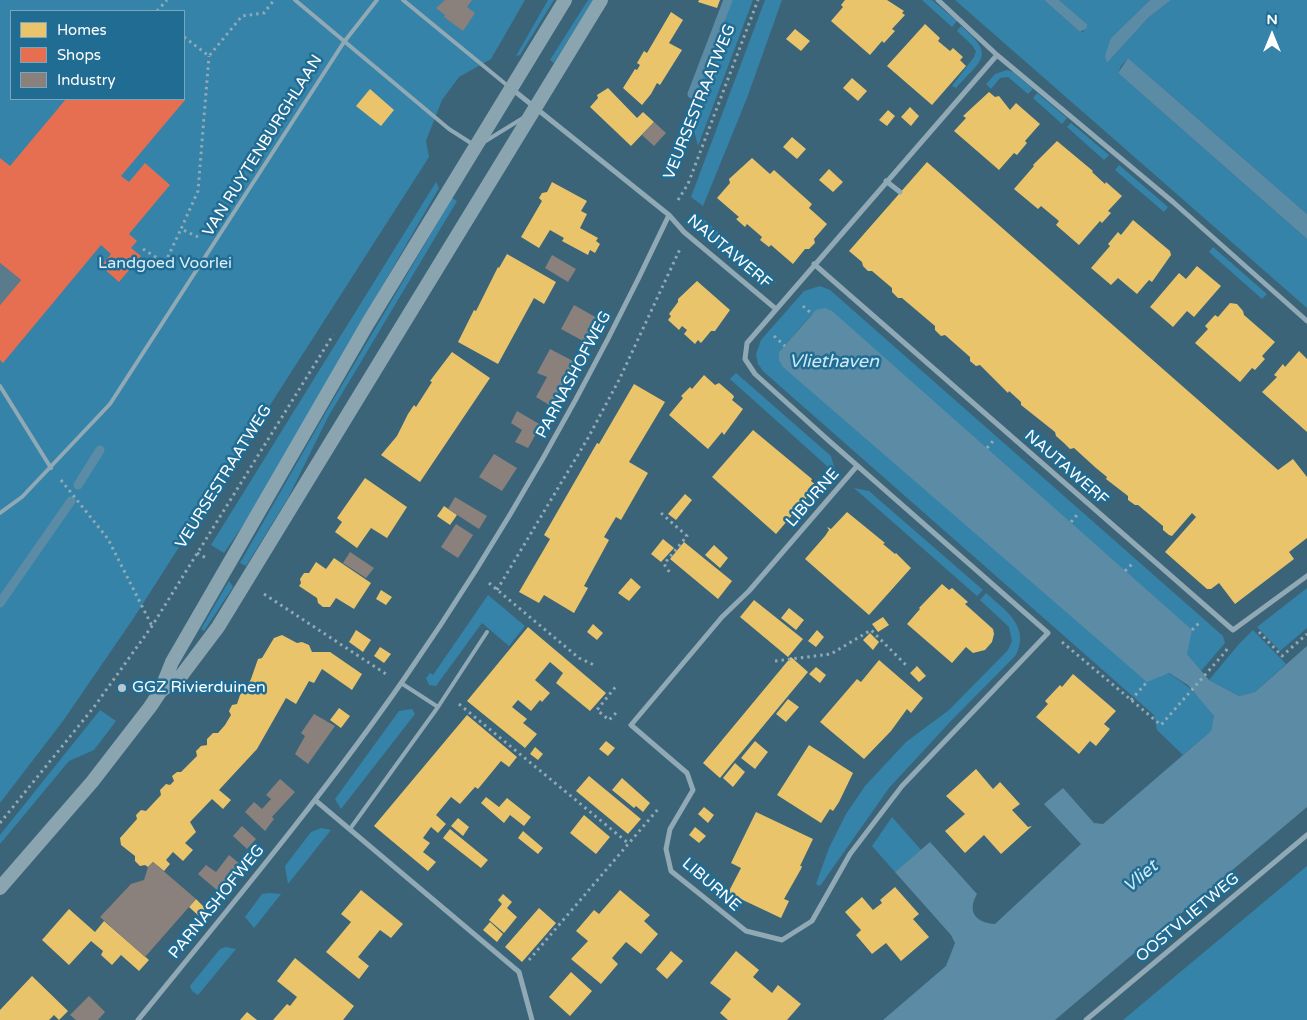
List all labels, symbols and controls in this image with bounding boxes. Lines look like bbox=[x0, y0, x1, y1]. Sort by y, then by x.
legend bbox=[10, 10, 185, 100]
north arrow bbox=[1247, 10, 1297, 60]
text: N bbox=[1266, 11, 1278, 28]
text: Homes bbox=[57, 21, 107, 39]
street label: VEURSESTRAATWEG bbox=[660, 21, 740, 183]
text: Shops bbox=[57, 46, 101, 64]
street label: VAN RUYTENBURGHLAAN bbox=[199, 52, 327, 240]
text: Industry bbox=[57, 71, 116, 89]
street label: NAUTAWERF bbox=[683, 211, 775, 293]
park label: Landgoed Voorlei bbox=[98, 254, 232, 274]
street label: PARNASHOFWEG bbox=[532, 308, 616, 442]
water label: Vliethaven bbox=[789, 351, 879, 373]
street label: VEURSESTRAATWEG bbox=[172, 402, 276, 552]
street label: NAUTAWERF bbox=[1020, 426, 1112, 510]
street label: LIBURNE bbox=[782, 465, 844, 531]
place label: GGZ Rivierduinen bbox=[132, 678, 266, 698]
marker: GGZ Rivierduinen bbox=[116, 682, 128, 694]
street label: PARNASHOFWEG bbox=[165, 841, 269, 963]
street label: LIBURNE bbox=[678, 854, 744, 916]
water label: Vliet bbox=[1119, 856, 1163, 898]
street label: OOSTVLIETWEG bbox=[1132, 869, 1244, 967]

